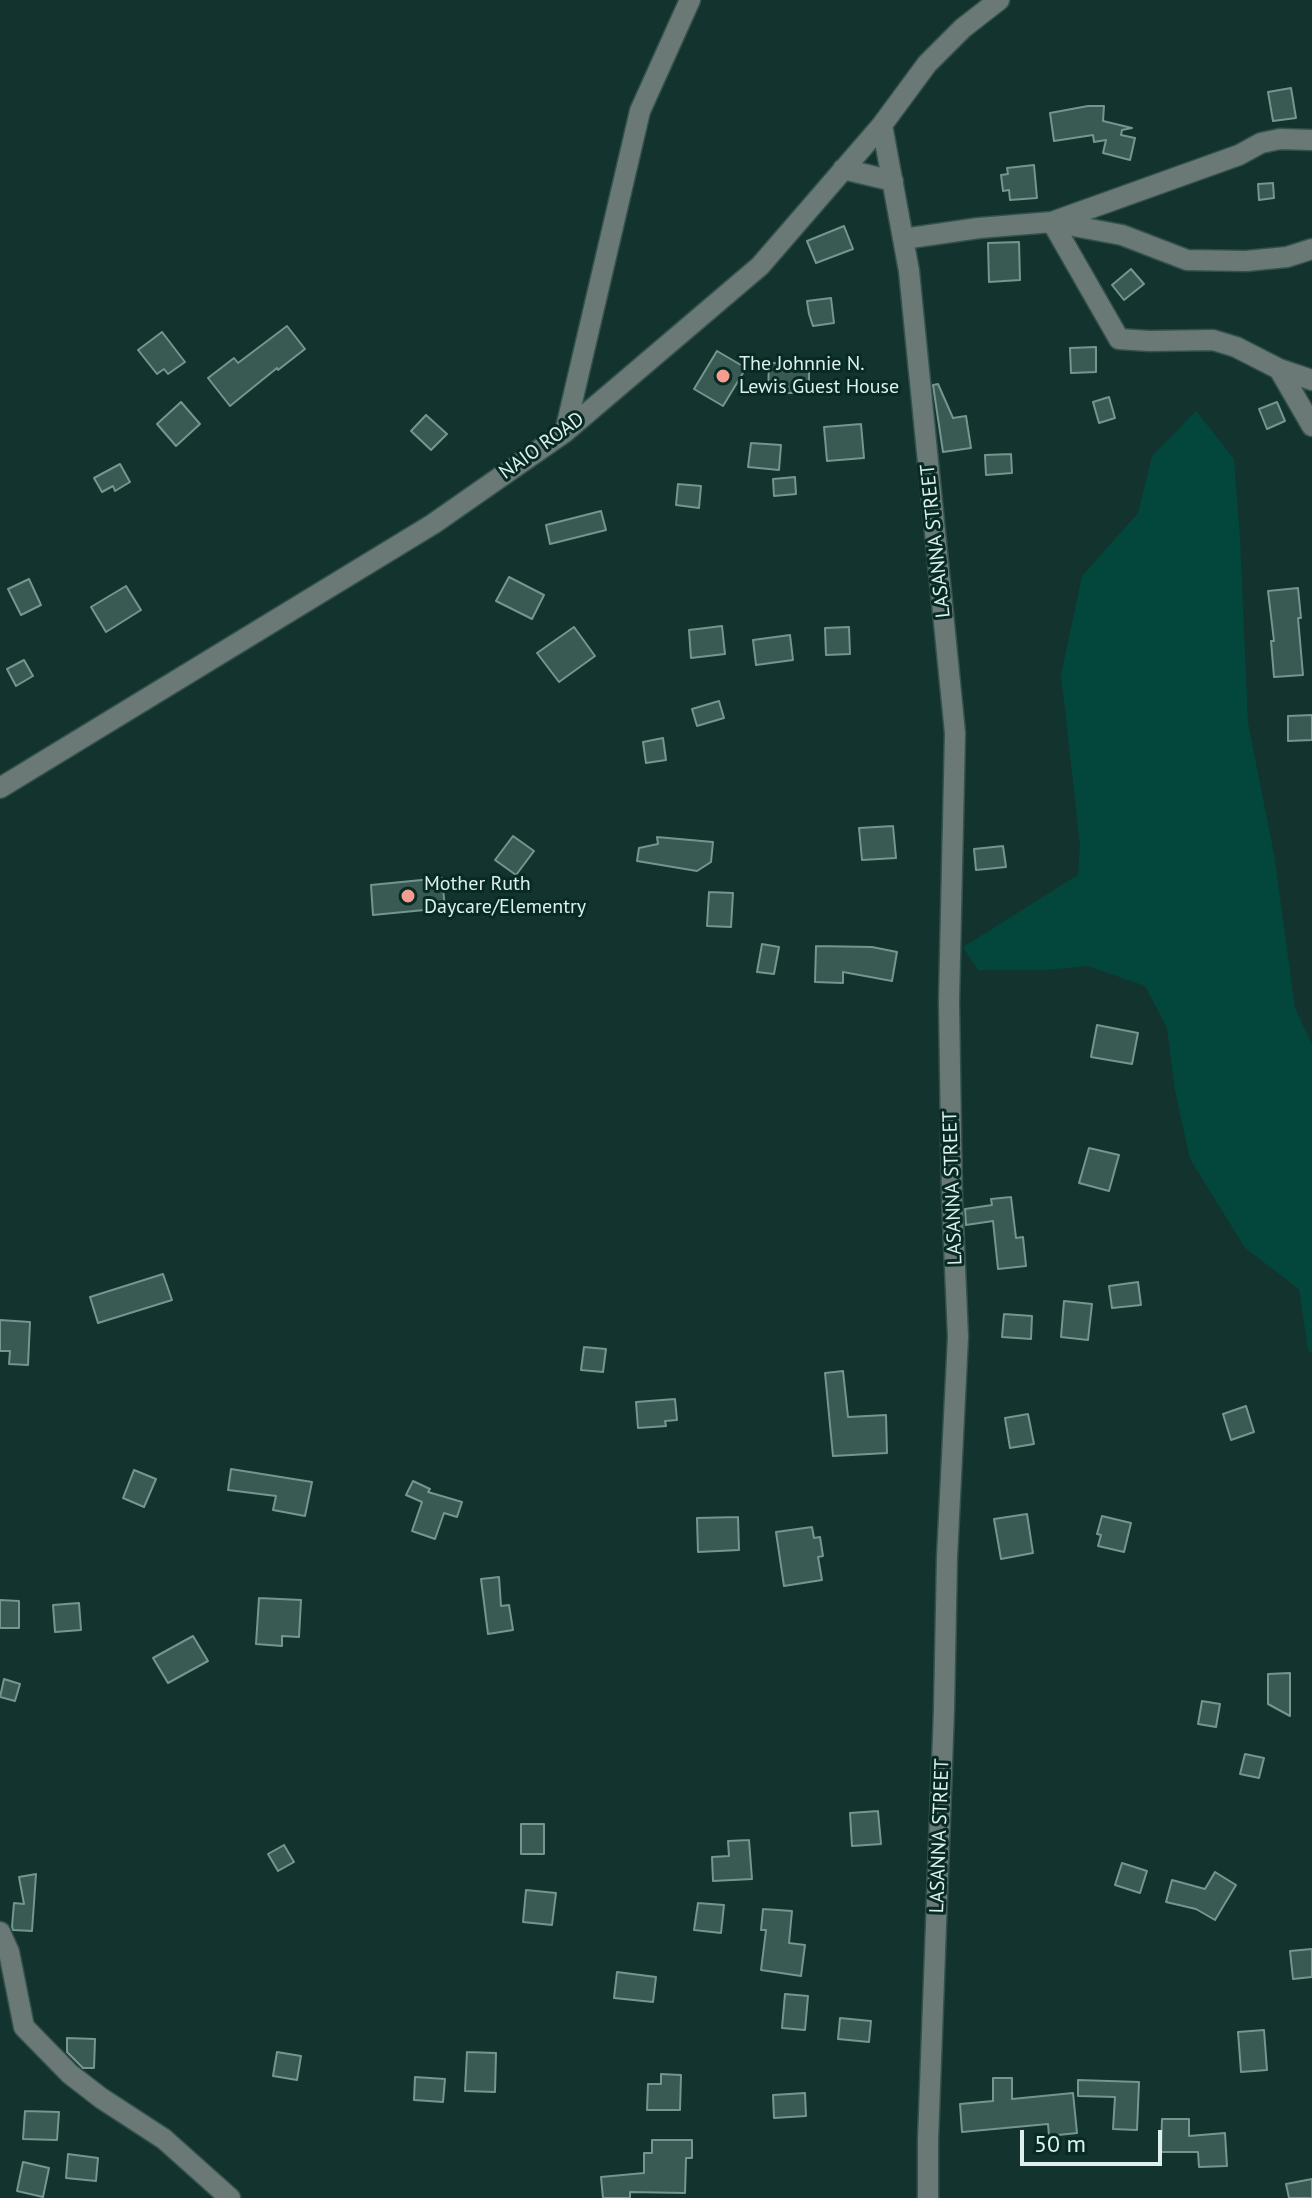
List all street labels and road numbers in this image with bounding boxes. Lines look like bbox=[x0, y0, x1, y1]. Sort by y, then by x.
street label: NAIO ROAD bbox=[495, 407, 589, 485]
street label: LASANNA STREET bbox=[916, 463, 956, 619]
street label: LASANNA STREET bbox=[938, 1110, 968, 1266]
street label: LASANNA STREET bbox=[925, 1758, 955, 1914]

